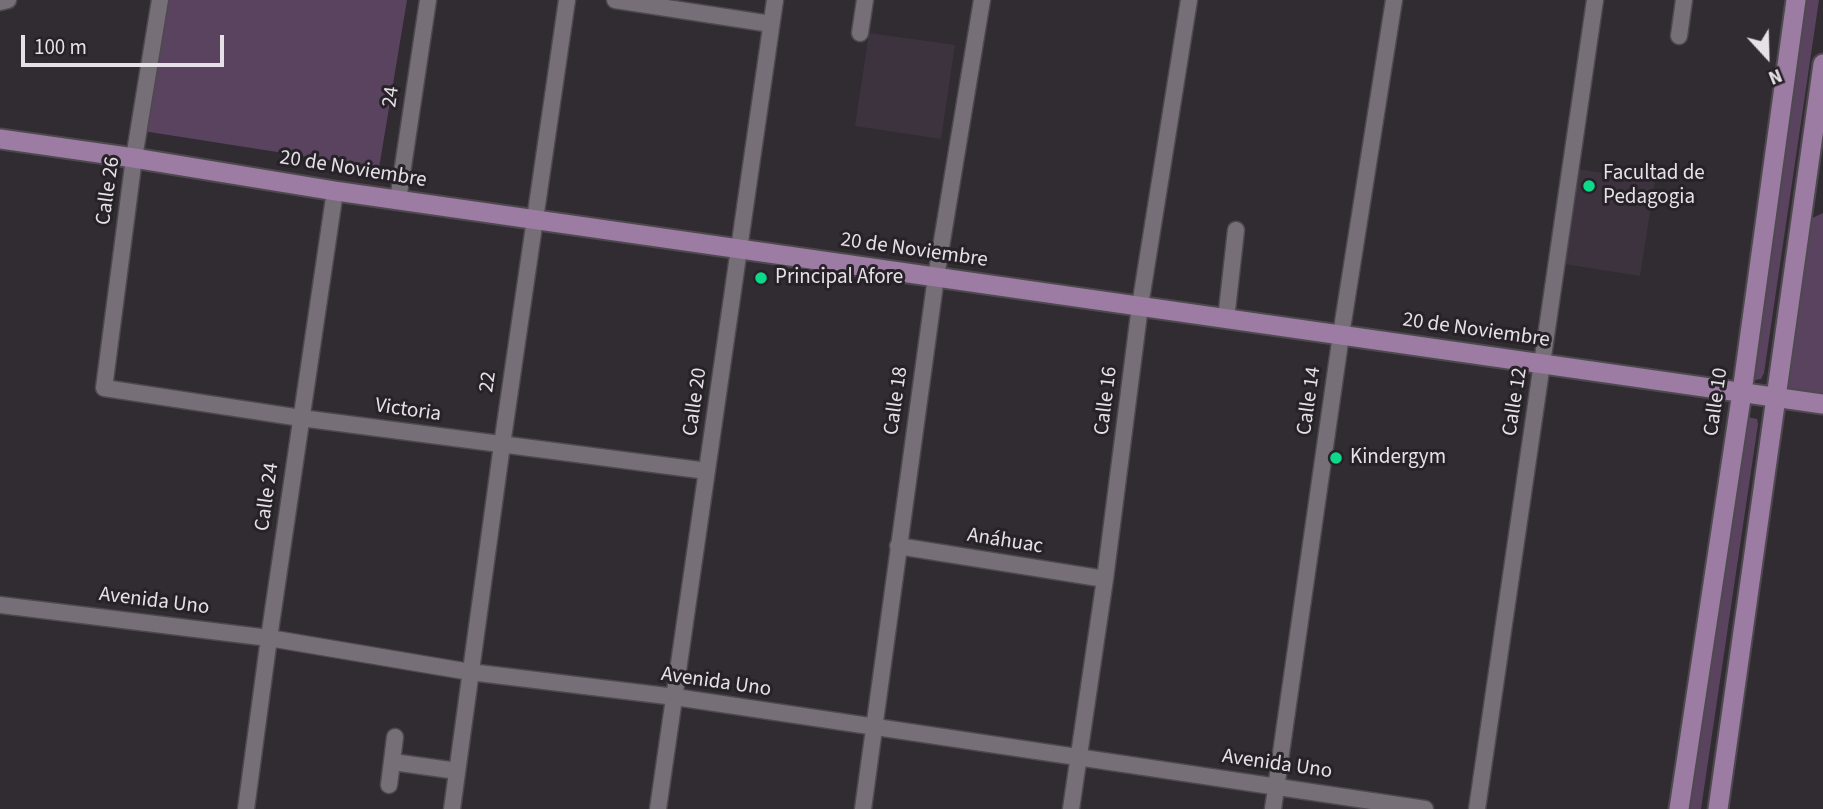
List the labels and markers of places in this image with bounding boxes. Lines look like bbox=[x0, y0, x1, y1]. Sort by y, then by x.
place label: Facultad de Pedagogia bbox=[1603, 161, 1705, 211]
marker: Facultad de Pedagogia bbox=[1581, 178, 1597, 194]
place label: Principal Afore bbox=[775, 265, 903, 291]
marker: Principal Afore bbox=[753, 270, 769, 286]
place label: Kindergym bbox=[1350, 445, 1446, 471]
marker: Kindergym bbox=[1328, 450, 1344, 466]

